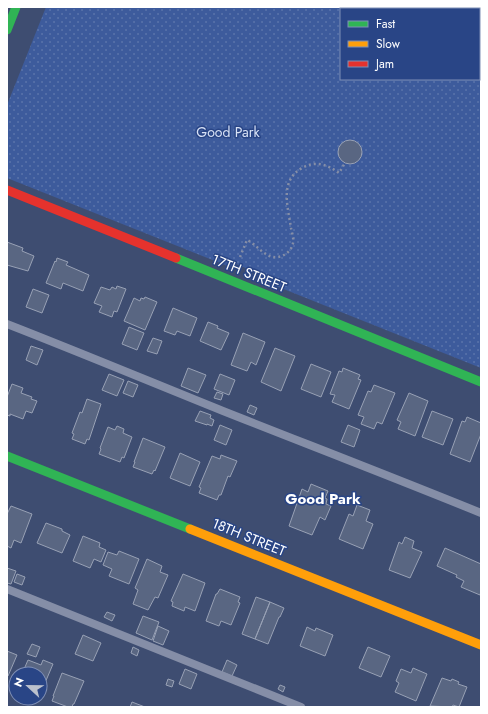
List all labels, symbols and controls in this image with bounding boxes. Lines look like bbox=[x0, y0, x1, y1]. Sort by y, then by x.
legend bbox=[340, 8, 480, 80]
text: Fast bbox=[376, 15, 395, 33]
text: Slow bbox=[376, 35, 401, 53]
text: Jam bbox=[374, 55, 394, 73]
park label: Good Park bbox=[196, 122, 260, 142]
street label: 17TH STREET bbox=[209, 249, 290, 297]
district label: Good Park bbox=[285, 488, 361, 510]
street label: 18TH STREET bbox=[209, 513, 289, 561]
north arrow bbox=[8, 666, 48, 706]
text: N bbox=[10, 675, 28, 689]

